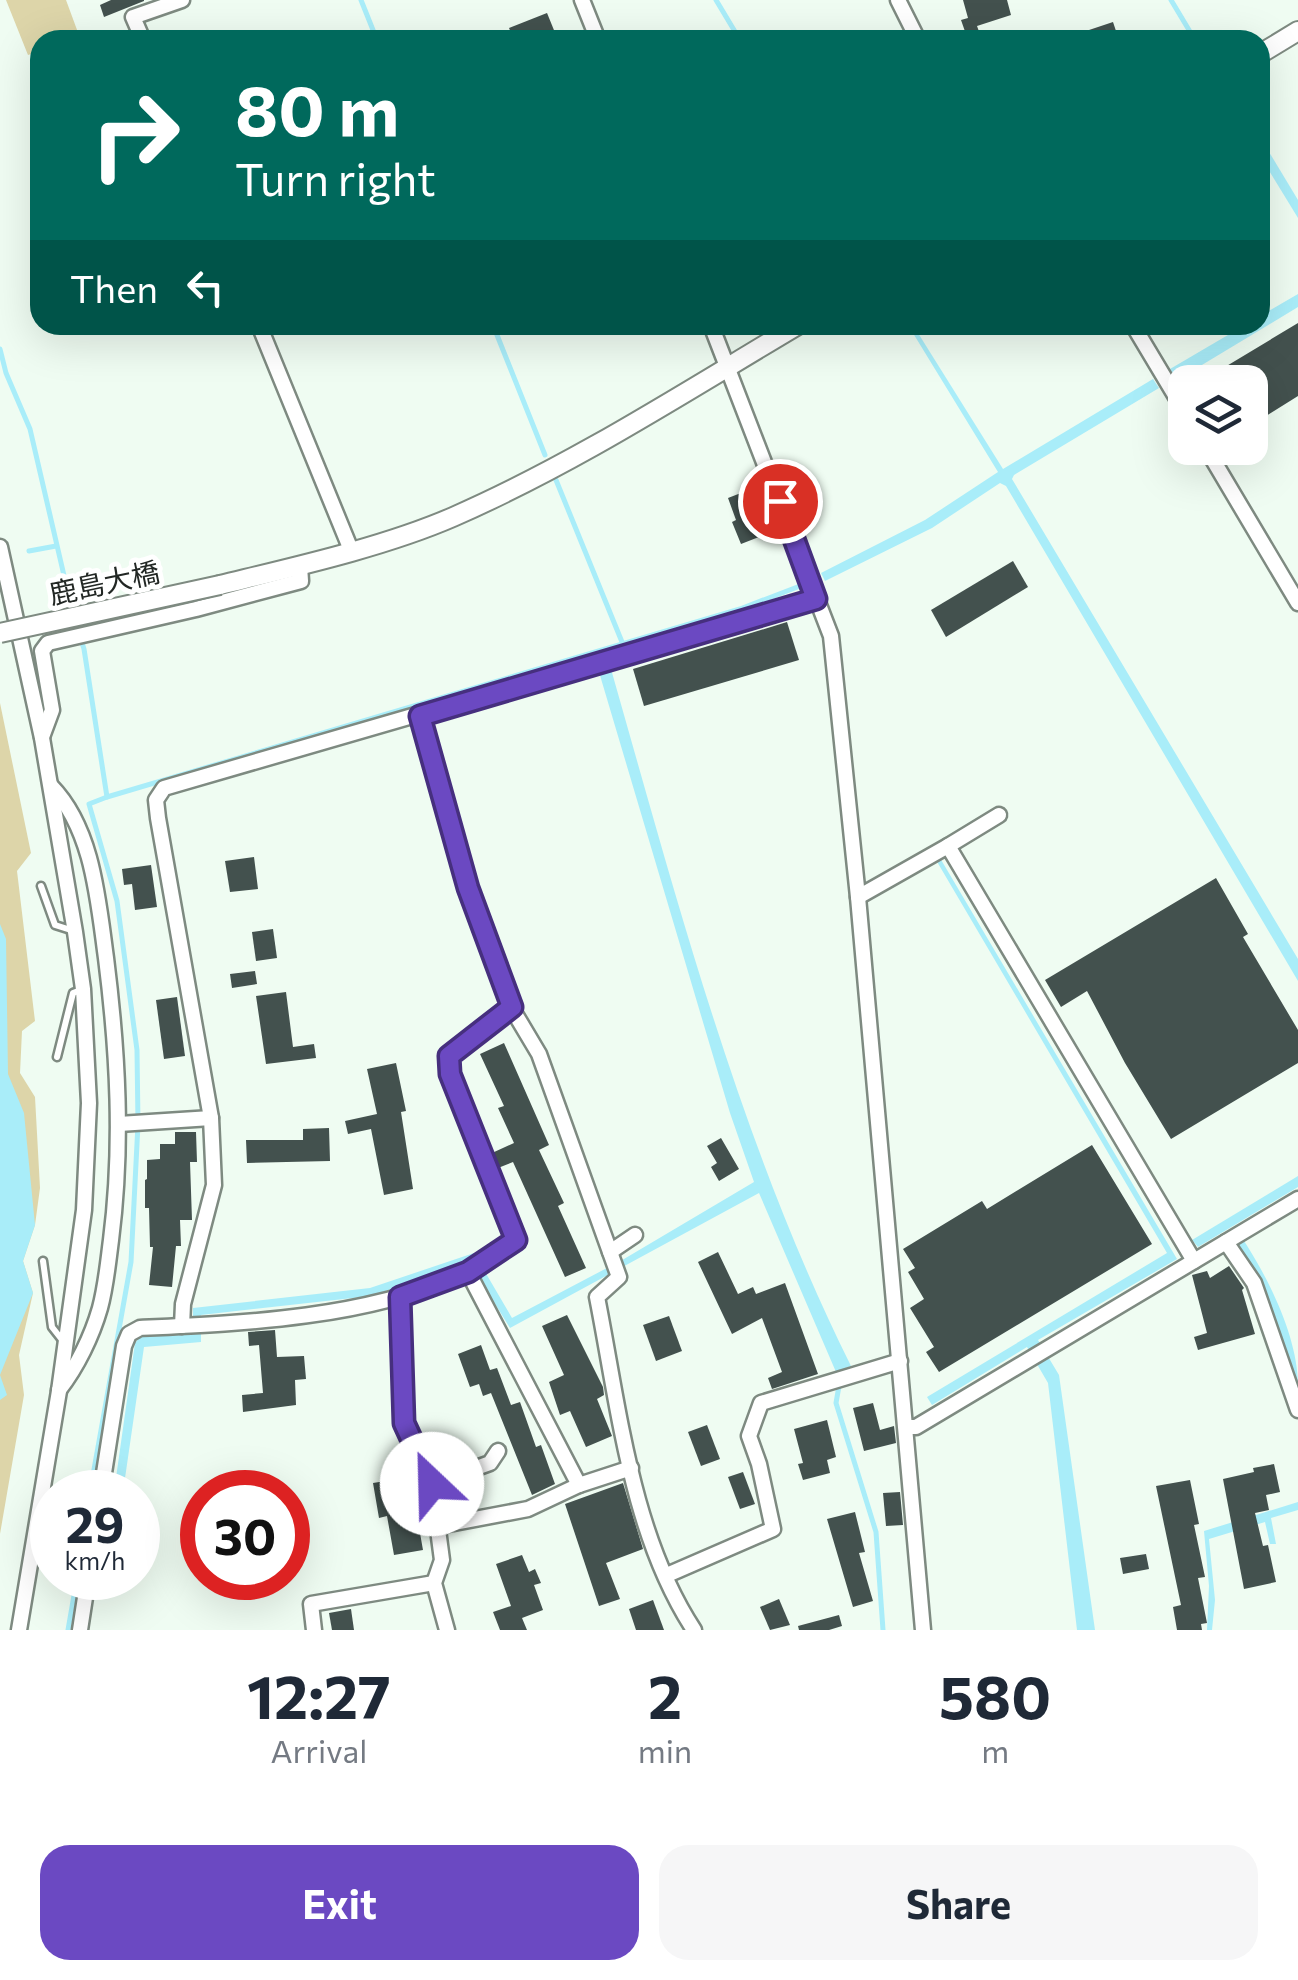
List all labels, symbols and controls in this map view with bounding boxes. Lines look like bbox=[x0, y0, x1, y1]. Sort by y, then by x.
text: 80 m bbox=[235, 65, 399, 150]
icon: right bbox=[70, 70, 200, 200]
text: Turn right bbox=[235, 150, 436, 205]
icon: left bbox=[178, 260, 233, 315]
text: Then bbox=[70, 264, 158, 311]
map controls bbox=[1168, 365, 1268, 465]
button: layers bbox=[1168, 365, 1268, 465]
pin bbox=[738, 459, 823, 544]
icon: arrive bbox=[753, 474, 808, 529]
street label: 鹿島大橋 bbox=[46, 554, 162, 610]
position arrow bbox=[380, 1432, 484, 1536]
speed limit sign: 30 bbox=[180, 1470, 310, 1600]
text: 29 bbox=[65, 1492, 124, 1553]
text: km/h bbox=[65, 1545, 125, 1575]
text: 12:27 bbox=[247, 1658, 391, 1731]
text: 2 bbox=[648, 1658, 682, 1731]
text: 580 bbox=[939, 1658, 1051, 1731]
text: Arrival bbox=[270, 1730, 367, 1770]
text: min bbox=[638, 1730, 692, 1770]
text: m bbox=[981, 1730, 1009, 1770]
button: Exit bbox=[40, 1845, 639, 1960]
button: Share bbox=[659, 1845, 1258, 1960]

